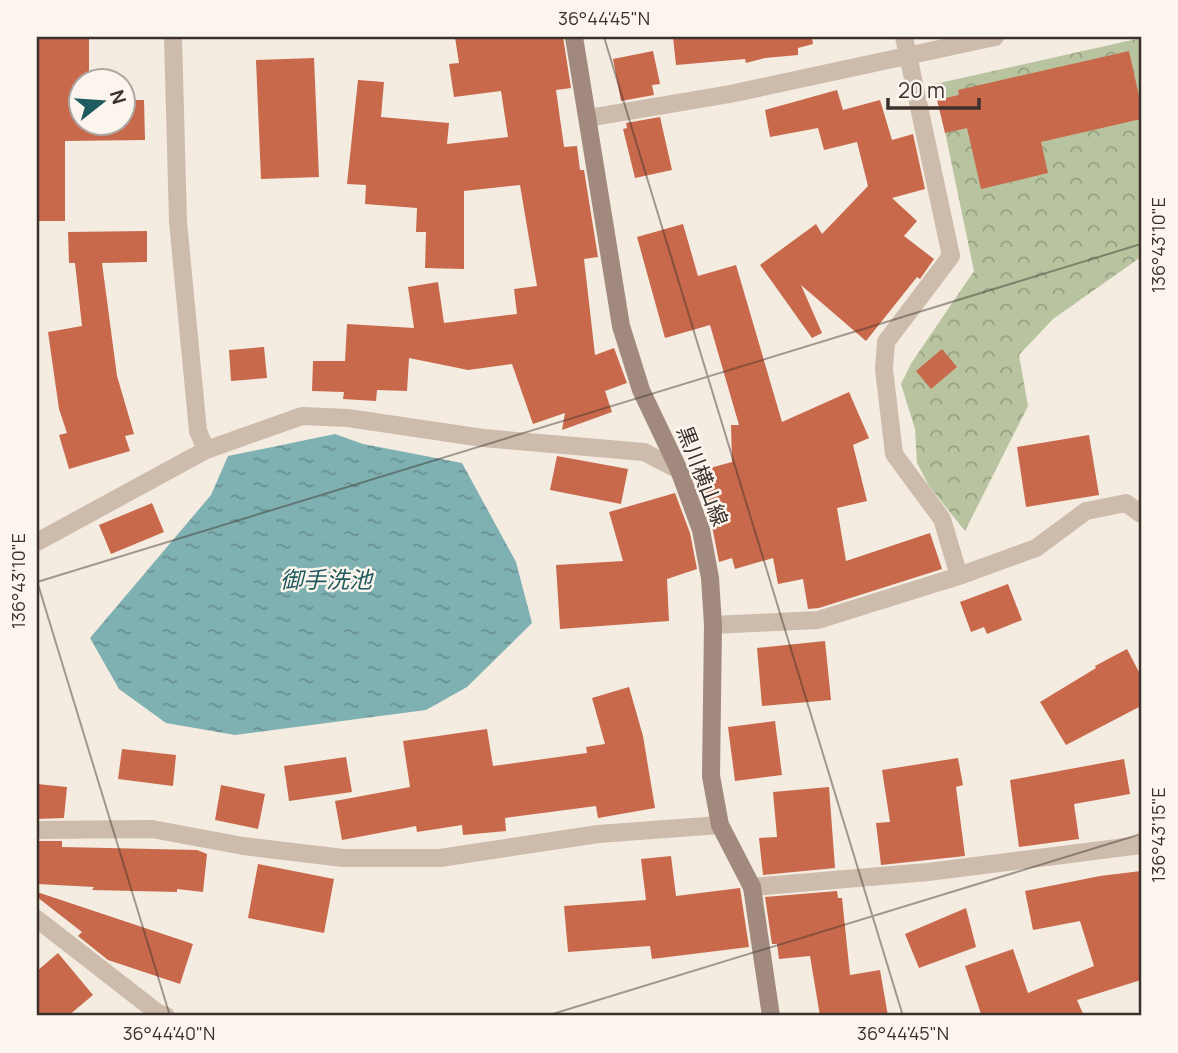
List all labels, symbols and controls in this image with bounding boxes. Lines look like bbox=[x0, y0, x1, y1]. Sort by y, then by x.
text: 36°44'45"N bbox=[558, 6, 650, 30]
north arrow bbox=[66, 66, 136, 136]
scale bar bbox=[888, 66, 978, 110]
text: 20 m bbox=[898, 76, 945, 104]
text: N bbox=[104, 87, 133, 107]
text: 136°43'10"E bbox=[1146, 197, 1170, 293]
street label: 黒川横山線 bbox=[671, 422, 735, 530]
text: 136°43'10"E bbox=[6, 533, 30, 629]
water label: 御手洗池 bbox=[280, 563, 374, 595]
text: 136°43'15"E bbox=[1146, 787, 1170, 883]
text: 36°44'40"N bbox=[123, 1021, 215, 1045]
text: 36°44'45"N bbox=[857, 1021, 949, 1045]

